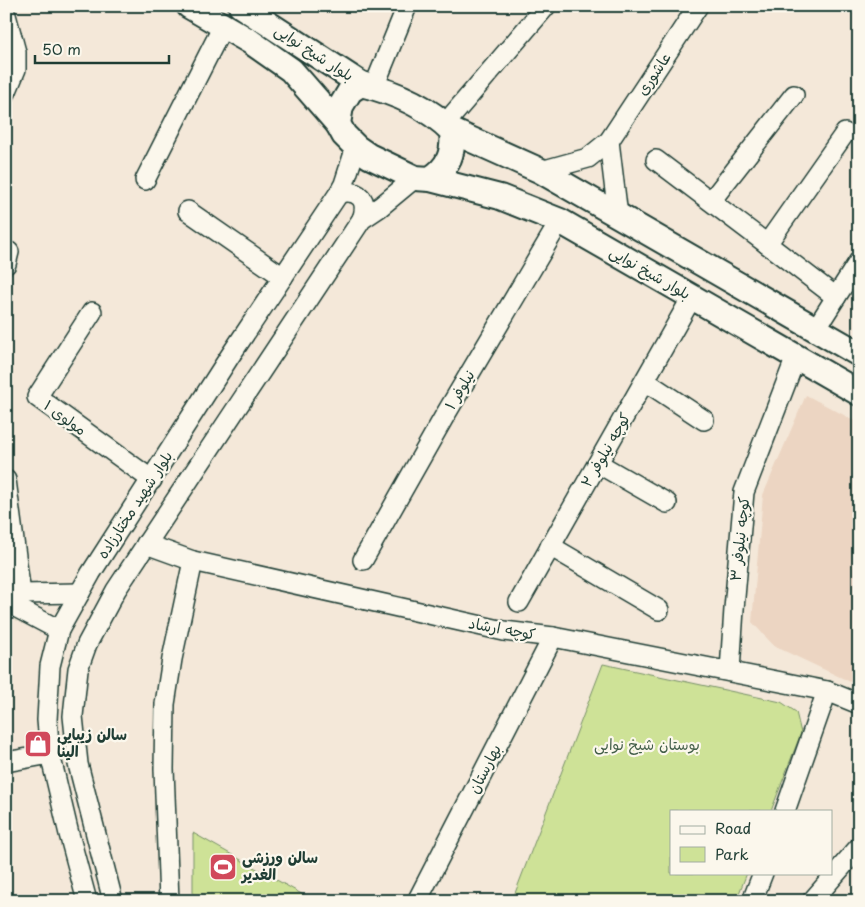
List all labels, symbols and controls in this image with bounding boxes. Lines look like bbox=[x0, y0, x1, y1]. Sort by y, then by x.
street label: بلوار شیخ نوایی bbox=[271, 18, 359, 86]
scale bar bbox=[35, 32, 169, 64]
text: 50 m bbox=[42, 37, 81, 60]
street label: عاشوری bbox=[630, 47, 676, 99]
street label: بلوار شیخ نوایی bbox=[606, 239, 696, 304]
street label: ۱ نیلوفر bbox=[438, 365, 480, 414]
street label: مولوی ۱ bbox=[40, 393, 92, 440]
street label: کوچه نیلوفر ۲ bbox=[574, 408, 635, 491]
street label: بلوار شهید مختارزاده bbox=[90, 446, 177, 563]
street label: کوچه نیلوفر ۳ bbox=[723, 495, 754, 582]
street label: کوچه ارشاد bbox=[467, 610, 538, 645]
place label: سالن زیبایی الینا bbox=[57, 722, 127, 762]
shop icon: سالن زیبایی الینا bbox=[23, 729, 53, 759]
park label: بوستان شیخ نوایی bbox=[594, 732, 700, 755]
street label: بهارستان bbox=[461, 740, 506, 797]
legend bbox=[670, 810, 832, 874]
text: Road bbox=[715, 816, 751, 839]
text: Park bbox=[715, 842, 749, 865]
place label: سالن ورزشی الغدیر bbox=[240, 845, 318, 885]
sports icon: سالن ورزشی الغدیر bbox=[208, 852, 238, 882]

